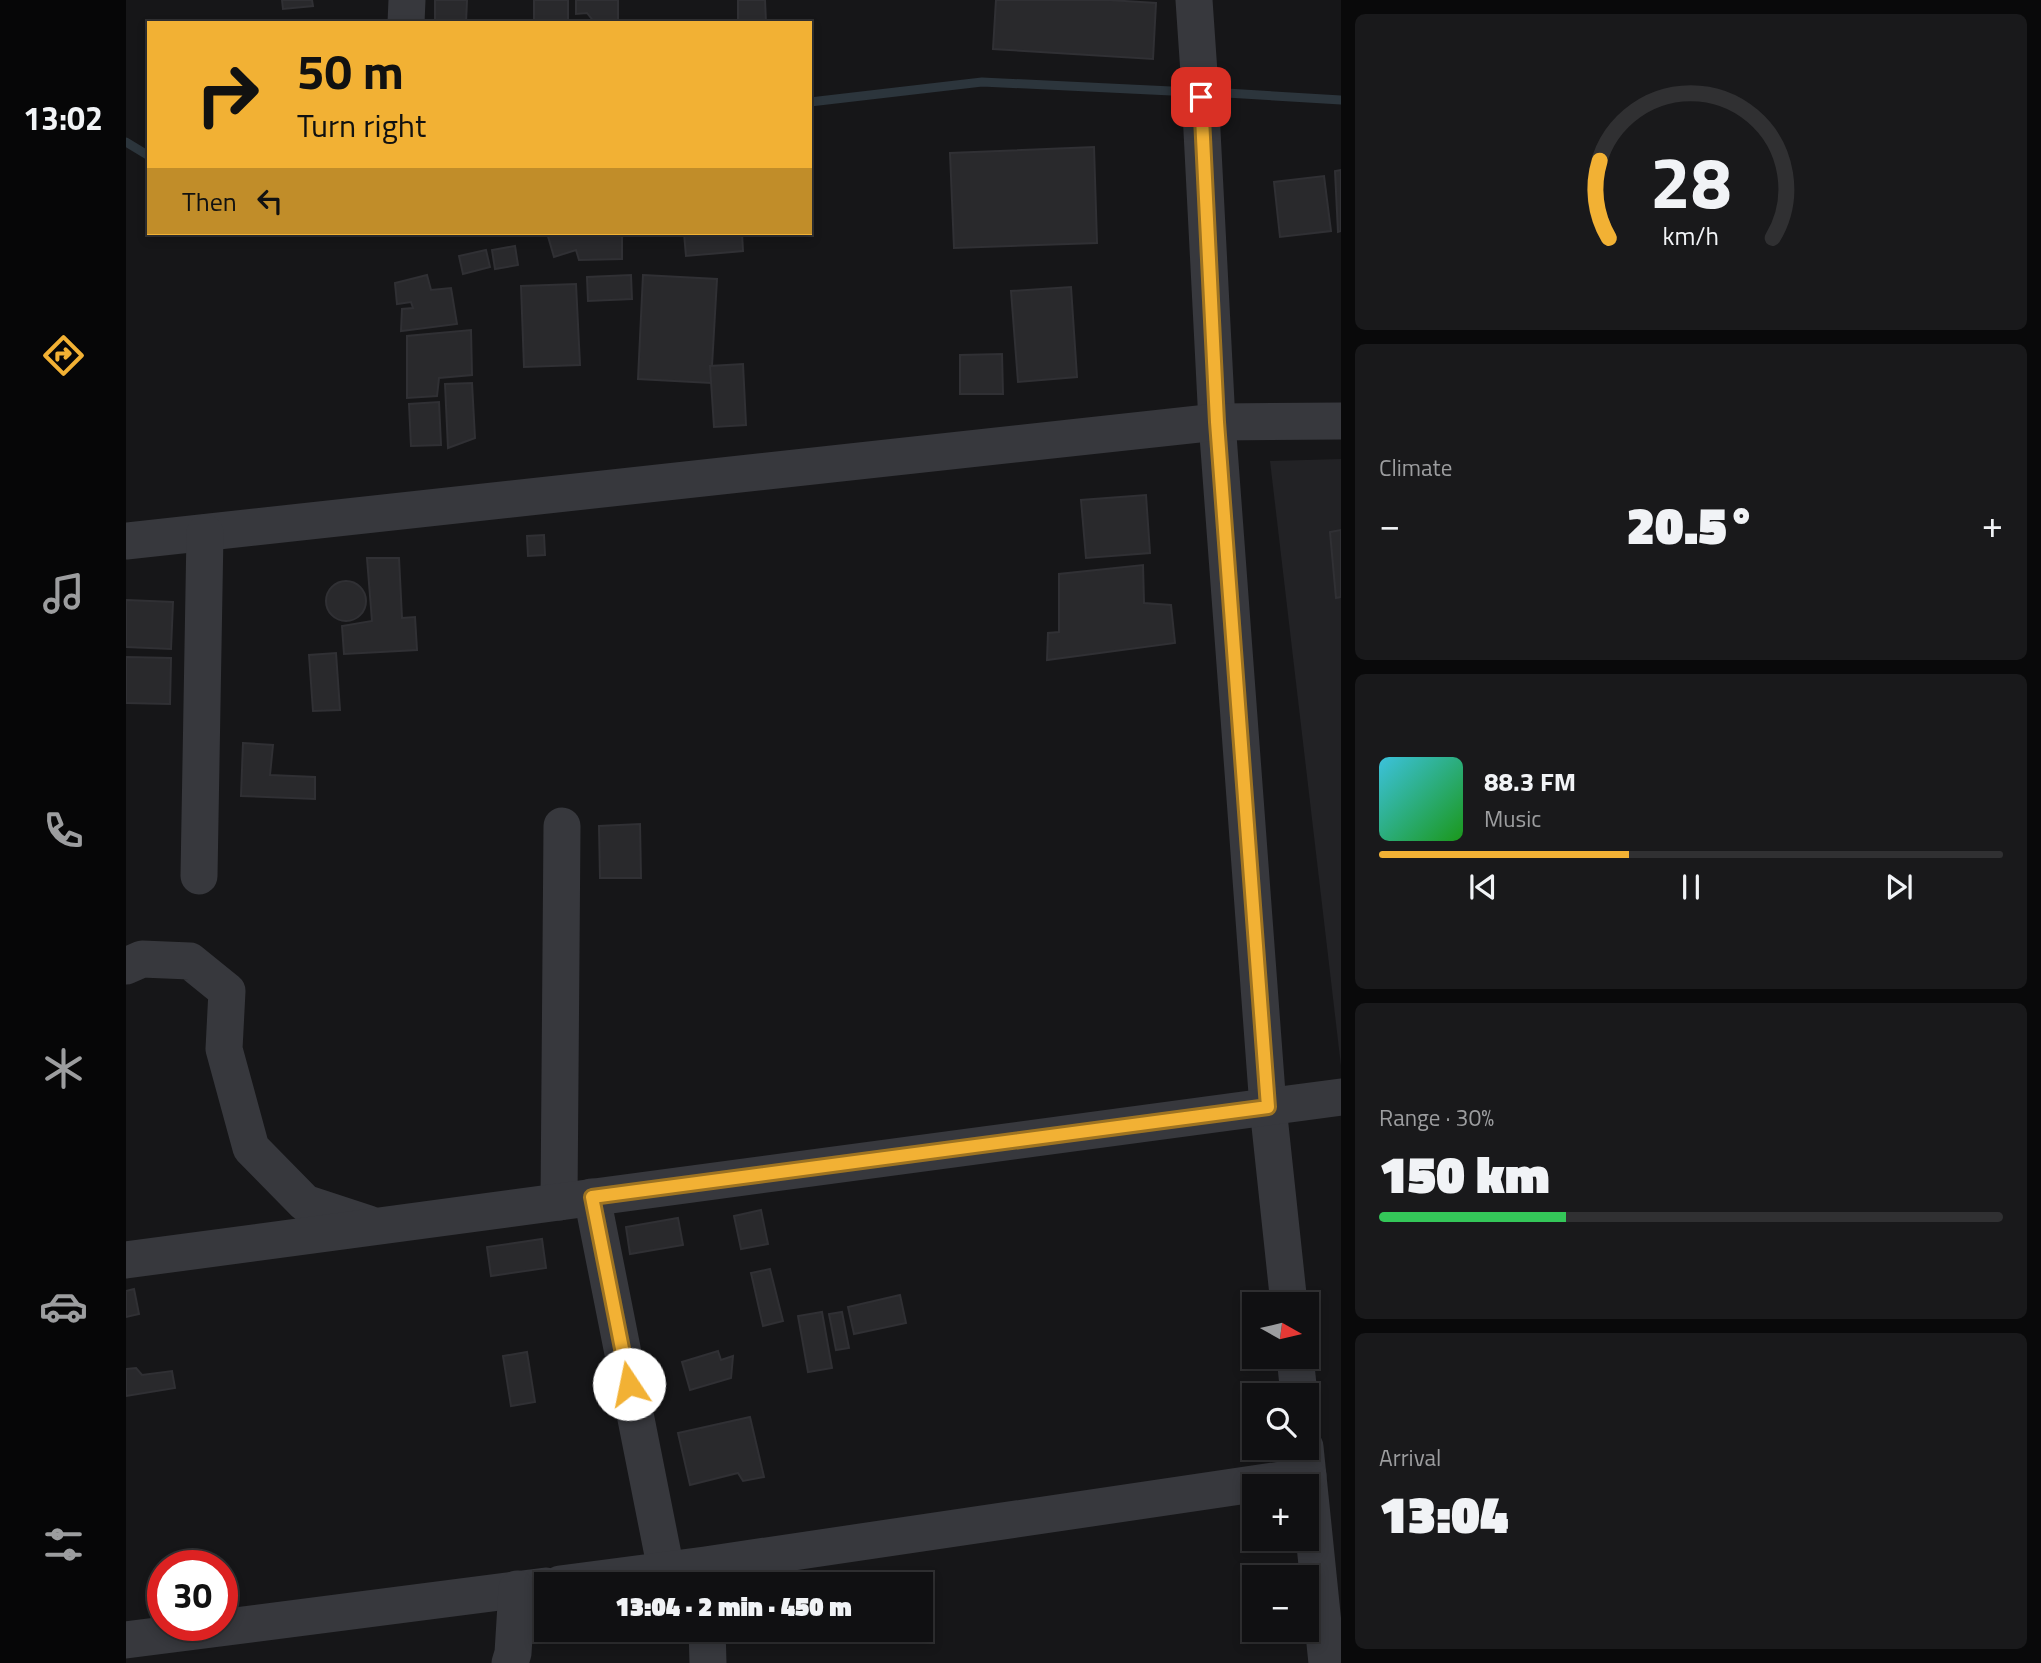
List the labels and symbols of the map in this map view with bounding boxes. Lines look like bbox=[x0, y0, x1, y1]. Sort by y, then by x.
pin bbox=[1171, 67, 1231, 127]
north arrow bbox=[1242, 1292, 1320, 1368]
position arrow bbox=[592, 1347, 666, 1421]
speed limit sign: 30 bbox=[147, 1550, 238, 1641]

